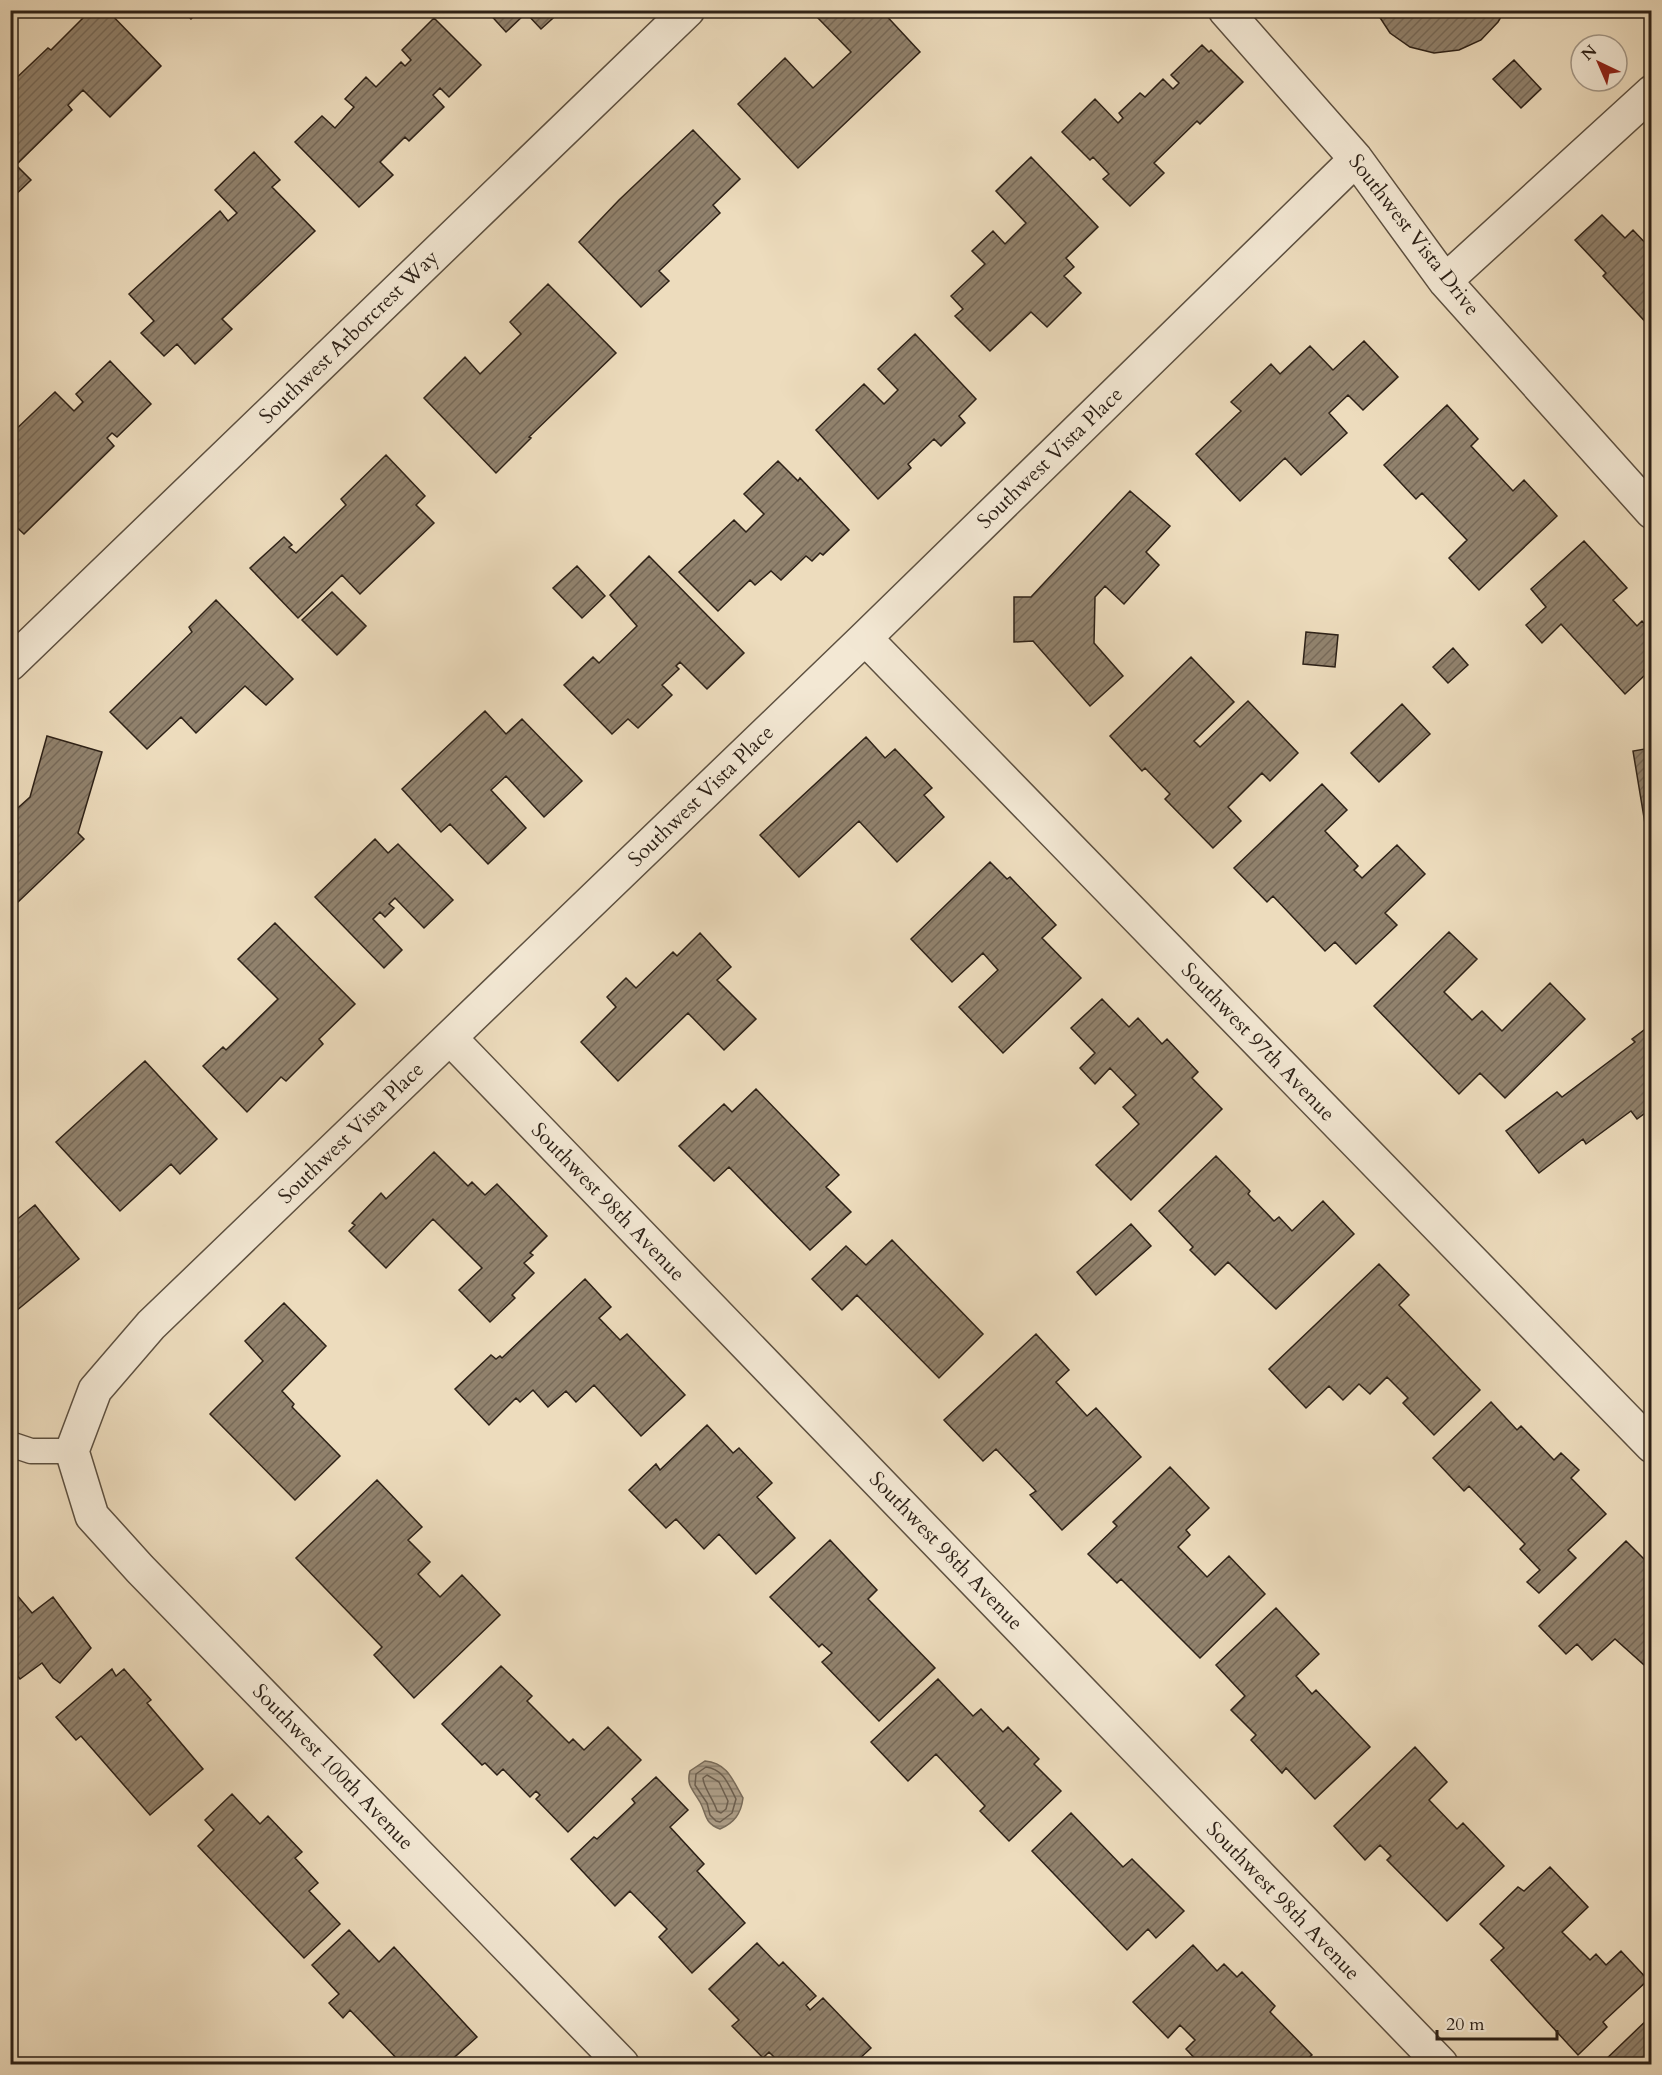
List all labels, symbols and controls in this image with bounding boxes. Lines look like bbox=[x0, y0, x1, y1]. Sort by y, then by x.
north arrow bbox=[1569, 33, 1629, 93]
text: N bbox=[1577, 40, 1602, 66]
street label: Southwest Vista Drive bbox=[1342, 148, 1486, 322]
street label: Southwest Arborcrest Way bbox=[253, 243, 445, 431]
street label: Southwest Vista Place bbox=[971, 381, 1129, 535]
street label: Southwest Vista Place bbox=[622, 719, 780, 873]
street label: Southwest 97th Avenue bbox=[1174, 956, 1342, 1128]
street label: Southwest Vista Place bbox=[272, 1056, 430, 1210]
street label: Southwest 98th Avenue bbox=[524, 1116, 692, 1288]
street label: Southwest 98th Avenue bbox=[862, 1465, 1030, 1637]
street label: Southwest 100th Avenue bbox=[246, 1677, 420, 1857]
street label: Southwest 98th Avenue bbox=[1199, 1815, 1367, 1987]
scale bar bbox=[1437, 2003, 1557, 2041]
text: 20 m bbox=[1446, 2012, 1485, 2037]

